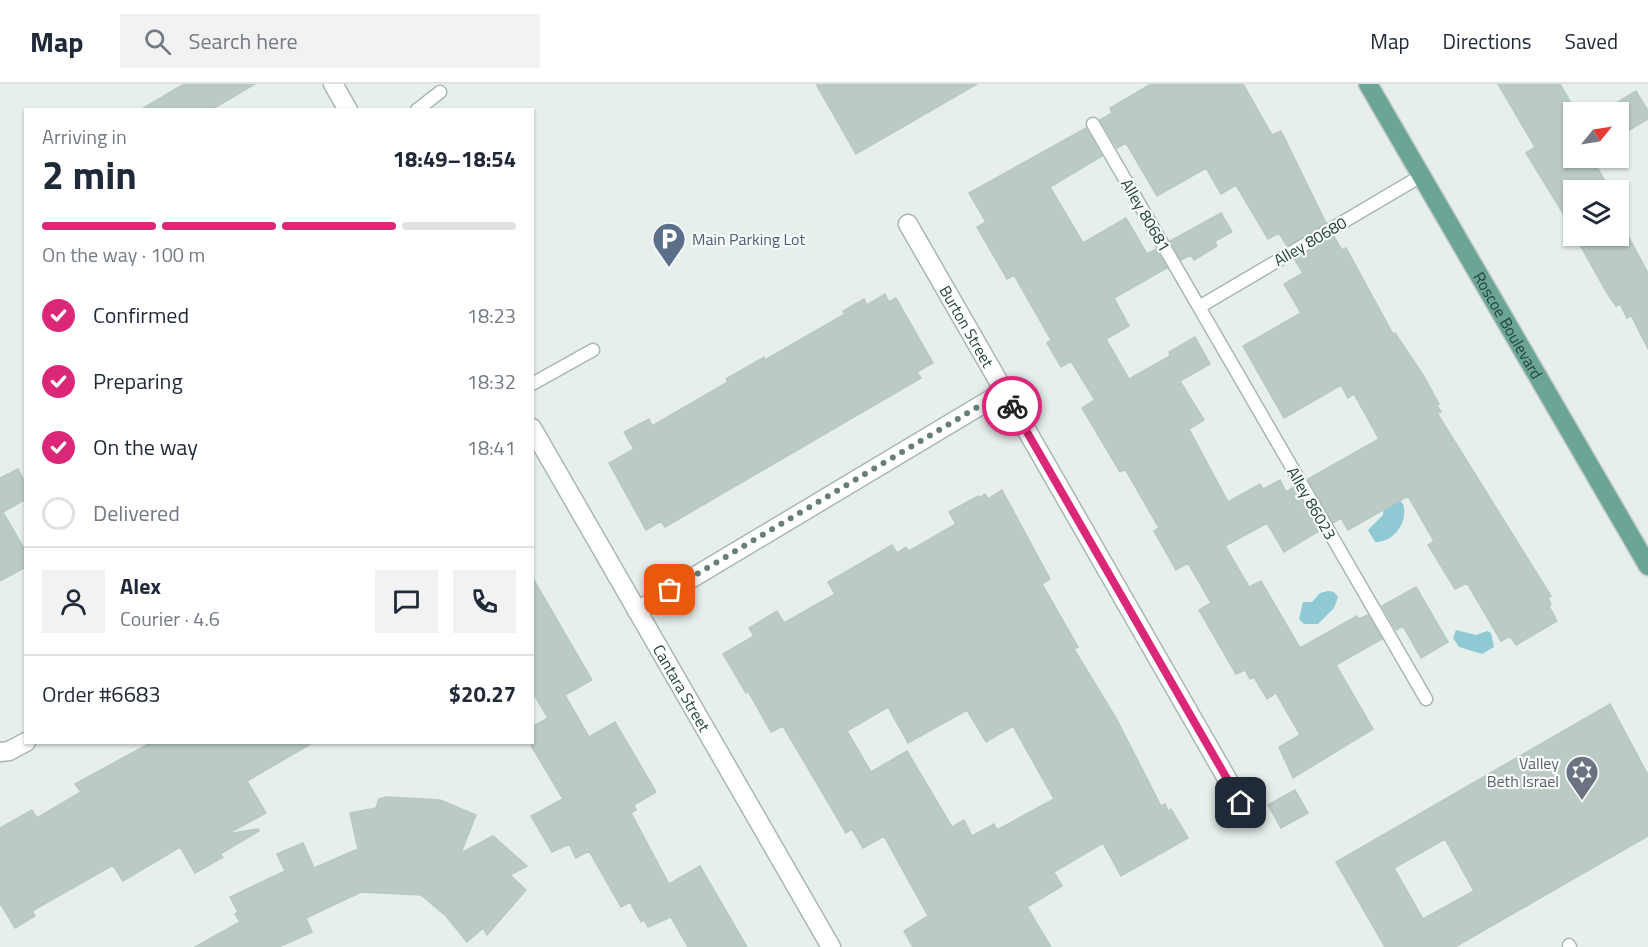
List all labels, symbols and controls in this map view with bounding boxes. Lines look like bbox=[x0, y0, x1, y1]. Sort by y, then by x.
search box bbox=[120, 14, 540, 68]
text: Map bbox=[30, 20, 84, 63]
text: Search here bbox=[189, 24, 298, 58]
icon: search bbox=[141, 25, 174, 58]
text: Map bbox=[1370, 25, 1410, 57]
text: Directions bbox=[1443, 25, 1532, 57]
text: Saved bbox=[1565, 25, 1618, 57]
north arrow bbox=[1563, 102, 1629, 168]
map controls bbox=[1563, 102, 1629, 246]
text: Arriving in bbox=[42, 121, 127, 152]
text: 18:49–18:54 bbox=[393, 142, 516, 176]
text: 2 min bbox=[42, 145, 137, 204]
street label: Alley 80681 bbox=[1115, 174, 1177, 256]
button: layers bbox=[1563, 180, 1629, 246]
street label: Alley 80680 bbox=[1269, 210, 1351, 272]
parking icon: Main Parking Lot bbox=[651, 221, 687, 268]
place label: Main Parking Lot bbox=[692, 227, 806, 251]
text: On the way · 100 m bbox=[42, 239, 205, 270]
street label: Roscoe Boulevard bbox=[1468, 267, 1549, 383]
street label: Burton Street bbox=[934, 281, 1000, 372]
text: Confirmed bbox=[93, 298, 189, 332]
icon: check bbox=[42, 299, 75, 332]
text: 18:23 bbox=[467, 300, 516, 331]
text: Preparing bbox=[93, 364, 183, 398]
icon: check bbox=[42, 365, 75, 398]
text: 18:32 bbox=[467, 366, 516, 397]
courier bbox=[982, 376, 1042, 436]
icon: bike bbox=[996, 390, 1029, 423]
text: On the way bbox=[93, 430, 198, 464]
icon: check bbox=[42, 431, 75, 464]
text: 18:41 bbox=[467, 432, 516, 463]
street label: Alley 86023 bbox=[1281, 462, 1343, 544]
text: Delivered bbox=[93, 496, 180, 530]
pin bbox=[644, 564, 695, 615]
text: Alex bbox=[120, 569, 161, 603]
button: person bbox=[42, 570, 105, 633]
button: chat bbox=[375, 570, 438, 633]
button: phone bbox=[453, 570, 516, 633]
icon: bag bbox=[653, 573, 686, 606]
text: Courier · 4.6 bbox=[120, 603, 220, 634]
street label: Cantara Street bbox=[647, 640, 717, 736]
text: Order #6683 bbox=[42, 677, 161, 711]
text: $20.27 bbox=[449, 677, 516, 711]
place label: Valley Beth Israel bbox=[1487, 751, 1559, 793]
synagogue icon: Valley Beth Israel bbox=[1564, 754, 1600, 801]
pin bbox=[1215, 777, 1266, 828]
icon: home bbox=[1224, 786, 1257, 819]

